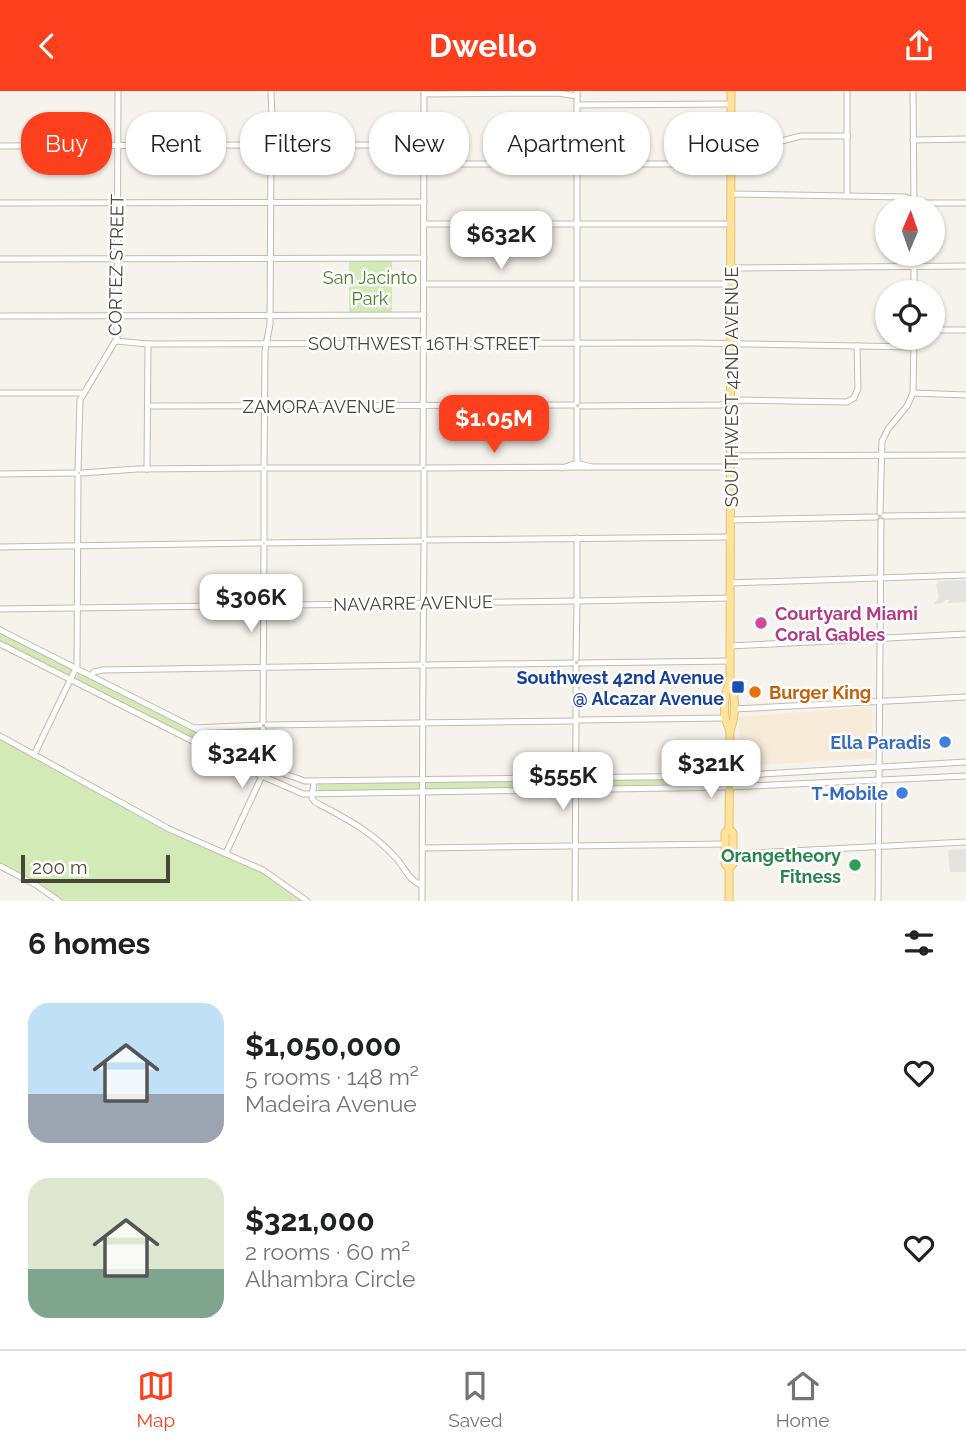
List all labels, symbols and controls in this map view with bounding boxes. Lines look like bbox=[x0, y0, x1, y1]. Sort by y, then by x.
icon: back bbox=[28, 27, 66, 65]
text: Dwello bbox=[429, 27, 537, 64]
icon: share bbox=[900, 27, 938, 65]
chip: Buy bbox=[21, 112, 112, 175]
chip: Rent bbox=[126, 112, 226, 175]
chip: Filters bbox=[240, 112, 355, 175]
chip: New bbox=[369, 112, 469, 175]
chip: Apartment bbox=[483, 112, 650, 175]
chip: House bbox=[664, 112, 783, 175]
street label: CORTEZ STREET bbox=[104, 194, 128, 336]
north arrow bbox=[875, 196, 945, 266]
map controls bbox=[875, 196, 945, 350]
pin: $632K bbox=[452, 211, 550, 271]
text: $632K bbox=[466, 220, 536, 247]
park label: San Jacinto Park bbox=[323, 267, 418, 309]
street label: SOUTHWEST 42ND AVENUE bbox=[721, 267, 742, 507]
button: locate bbox=[875, 280, 945, 350]
street label: SOUTHWEST 16TH STREET bbox=[308, 333, 540, 354]
pin: $1.05M bbox=[437, 395, 551, 455]
street label: ZAMORA AVENUE bbox=[243, 396, 395, 417]
text: $1.05M bbox=[455, 404, 533, 431]
pin: $306K bbox=[202, 575, 300, 634]
text: $306K bbox=[216, 583, 286, 610]
street label: NAVARRE AVENUE bbox=[333, 591, 493, 615]
place label: Courtyard Miami Coral Gables bbox=[775, 603, 918, 645]
marker: Courtyard Miami Coral Gables bbox=[753, 615, 769, 631]
place label: Southwest 42nd Avenue @ Alcazar Avenue bbox=[516, 667, 724, 709]
marker: Southwest 42nd Avenue @ Alcazar Avenue bbox=[730, 679, 746, 695]
place label: Burger King bbox=[769, 682, 871, 703]
marker: Burger King bbox=[747, 684, 763, 700]
pin: $324K bbox=[193, 731, 291, 790]
place label: Ella Paradis bbox=[830, 732, 931, 753]
marker: Ella Paradis bbox=[937, 734, 953, 750]
text: $324K bbox=[208, 739, 276, 766]
pin: $321K bbox=[662, 741, 760, 800]
text: $321K bbox=[677, 749, 745, 776]
pin: $555K bbox=[514, 753, 612, 812]
text: $555K bbox=[529, 761, 597, 788]
place label: T-Mobile bbox=[812, 783, 888, 804]
marker: T-Mobile bbox=[894, 785, 910, 801]
place label: Orangetheory Fitness bbox=[721, 845, 841, 887]
scale bar bbox=[21, 852, 170, 884]
text: 200 m bbox=[32, 856, 87, 878]
marker: Orangetheory Fitness bbox=[847, 857, 863, 873]
icon: filters bbox=[900, 924, 938, 962]
text: 6 homes bbox=[28, 926, 150, 961]
text: $1,050,000 bbox=[245, 1028, 401, 1063]
icon: home bbox=[84, 1031, 168, 1115]
icon: heart bbox=[900, 1054, 938, 1092]
text: 5 rooms · 148 m² bbox=[245, 1063, 419, 1090]
text: Madeira Avenue bbox=[245, 1090, 417, 1117]
text: $321,000 bbox=[245, 1203, 375, 1238]
icon: home bbox=[84, 1206, 168, 1290]
icon: heart bbox=[900, 1229, 938, 1267]
text: 2 rooms · 60 m² bbox=[245, 1238, 410, 1265]
text: Alhambra Circle bbox=[245, 1265, 415, 1292]
tab: Map bbox=[137, 1367, 175, 1431]
tab: Saved bbox=[448, 1367, 503, 1431]
tab: Home bbox=[776, 1367, 829, 1431]

